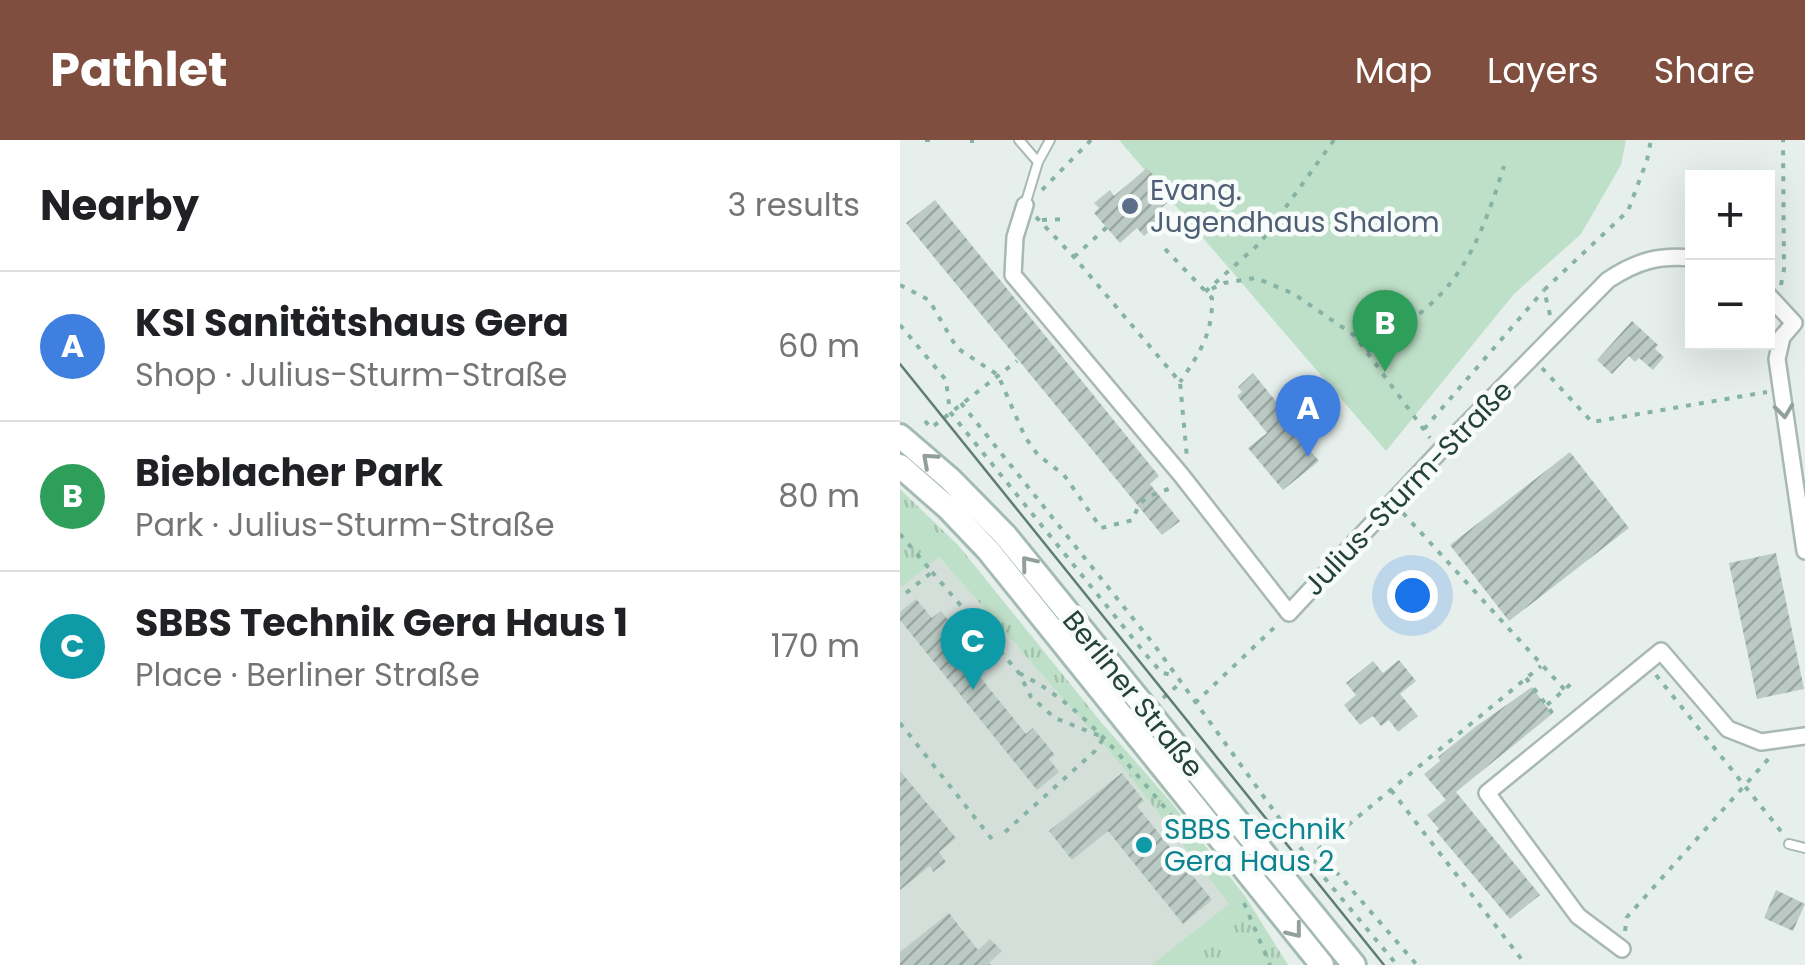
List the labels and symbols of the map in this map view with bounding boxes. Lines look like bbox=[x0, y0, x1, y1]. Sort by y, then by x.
place label: Evang. Jugendhaus Shalom bbox=[1150, 171, 1440, 242]
marker: Evang. Jugendhaus Shalom bbox=[1119, 195, 1141, 217]
pin: B bbox=[1352, 290, 1418, 372]
street label: Julius-Sturm-Straße bbox=[1295, 372, 1521, 604]
pin: A bbox=[1276, 374, 1340, 457]
one-way arrow bbox=[1773, 404, 1794, 420]
one-way arrow bbox=[922, 453, 941, 471]
one-way arrow bbox=[1022, 557, 1040, 575]
your location bbox=[1387, 570, 1438, 621]
street label: Berliner Straße bbox=[1054, 602, 1212, 786]
pin: C bbox=[940, 608, 1006, 690]
place label: SBBS Technik Gera Haus 2 bbox=[1164, 810, 1346, 881]
marker: SBBS Technik Gera Haus 2 bbox=[1133, 834, 1155, 856]
one-way arrow bbox=[1283, 920, 1301, 938]

